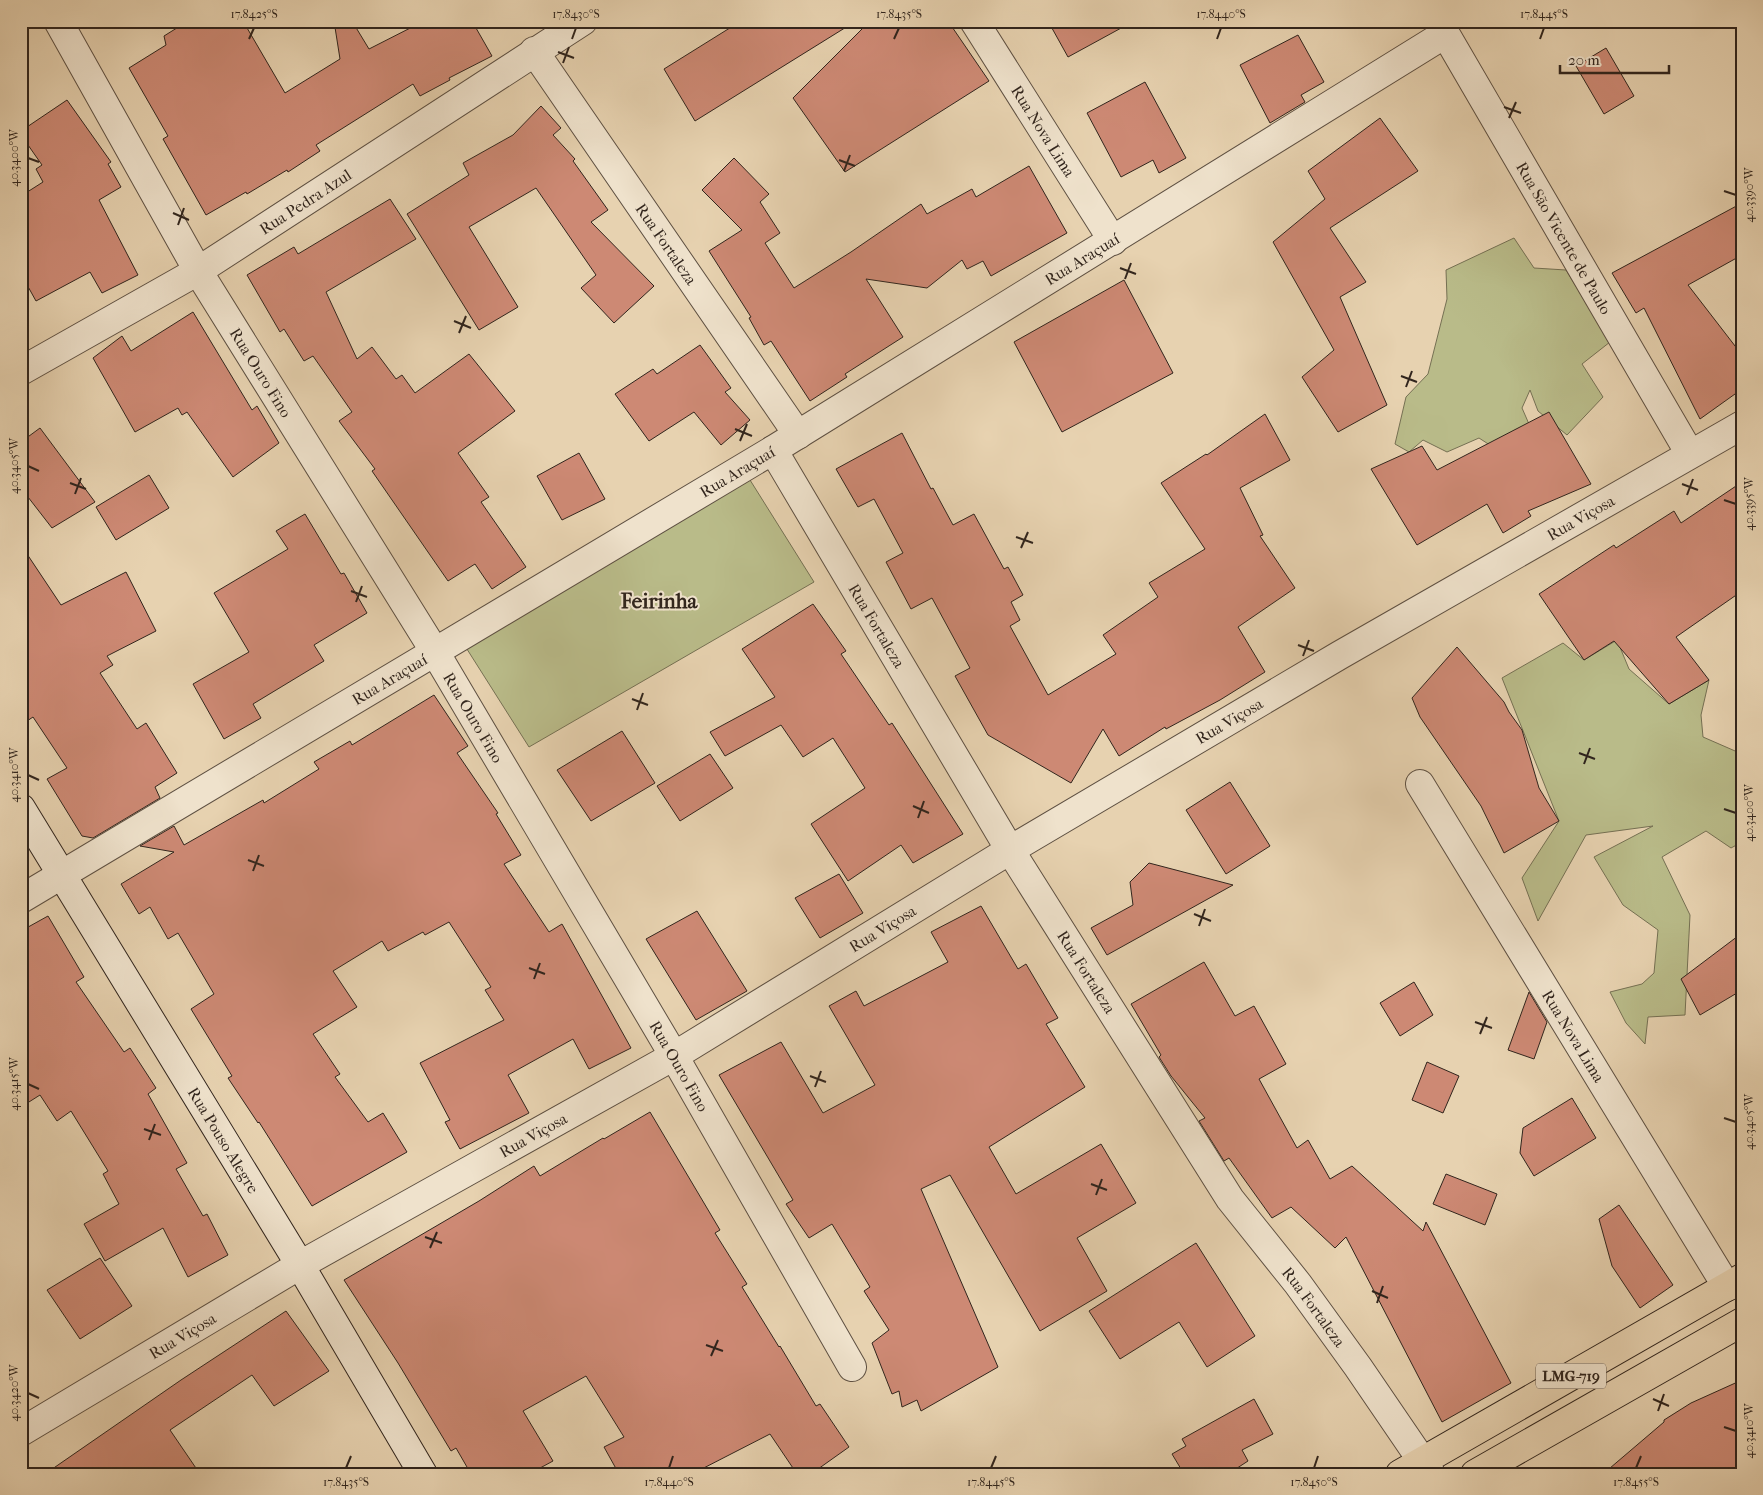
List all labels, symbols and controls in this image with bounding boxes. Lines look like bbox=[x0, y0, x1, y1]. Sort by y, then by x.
text: 17.8425°S bbox=[230, 7, 278, 21]
text: 17.8430°S bbox=[552, 7, 600, 21]
text: 17.8435°S bbox=[876, 7, 922, 21]
text: 17.8440°S bbox=[1196, 7, 1246, 21]
text: 17.8445°S bbox=[1520, 7, 1568, 21]
scale bar bbox=[1560, 42, 1669, 74]
text: 20 m bbox=[1568, 51, 1600, 69]
street label: Rua Nova Lima bbox=[1007, 82, 1080, 181]
text: 40.3400°W bbox=[7, 128, 21, 187]
street label: Rua São Vicente de Paulo bbox=[1512, 158, 1616, 318]
street label: Rua Pedra Azul bbox=[256, 164, 355, 238]
text: 40.3390°W bbox=[1742, 166, 1756, 222]
street label: Rua Fortaleza bbox=[632, 199, 702, 289]
street label: Rua Araçuaí bbox=[1041, 228, 1123, 289]
street label: Rua Ouro Fino bbox=[226, 324, 296, 421]
text: 40.3405°W bbox=[7, 437, 21, 494]
street label: Rua Araçuaí bbox=[696, 442, 778, 501]
text: 40.3395°W bbox=[1742, 476, 1756, 531]
street label: Rua Viçosa bbox=[1543, 490, 1618, 544]
street label: Rua Fortaleza bbox=[845, 580, 910, 672]
district label: Feirinha bbox=[620, 589, 699, 613]
street label: Rua Araçuaí bbox=[348, 649, 431, 709]
street label: Rua Ouro Fino bbox=[439, 669, 508, 766]
street label: Rua Viçosa bbox=[1192, 693, 1266, 748]
text: 40.3410°W bbox=[7, 746, 21, 803]
text: 40.3400°W bbox=[1742, 783, 1756, 842]
street label: Rua Viçosa bbox=[846, 900, 920, 956]
street label: Rua Fortaleza bbox=[1054, 927, 1120, 1017]
street label: Rua Nova Lima bbox=[1538, 986, 1609, 1086]
street label: Rua Ouro Fino bbox=[646, 1017, 713, 1115]
text: 40.3415°W bbox=[7, 1056, 21, 1111]
street label: Rua Pouso Alegre bbox=[184, 1083, 263, 1197]
text: 40.3405°W bbox=[1742, 1093, 1756, 1150]
street label: Rua Viçosa bbox=[496, 1108, 571, 1161]
street label: Rua Fortaleza bbox=[1278, 1263, 1350, 1351]
street label: Rua Viçosa bbox=[145, 1308, 220, 1363]
text: 40.3420°W bbox=[7, 1363, 21, 1421]
road number: LMG-719 bbox=[1536, 1364, 1606, 1388]
text: 40.3410°W bbox=[1742, 1402, 1756, 1459]
text: 17.8435°S bbox=[323, 1475, 369, 1489]
text: 17.8440°S bbox=[644, 1475, 694, 1489]
text: 17.8445°S bbox=[967, 1475, 1015, 1489]
text: 17.8450°S bbox=[1290, 1475, 1338, 1489]
text: 17.8455°S bbox=[1613, 1475, 1659, 1489]

